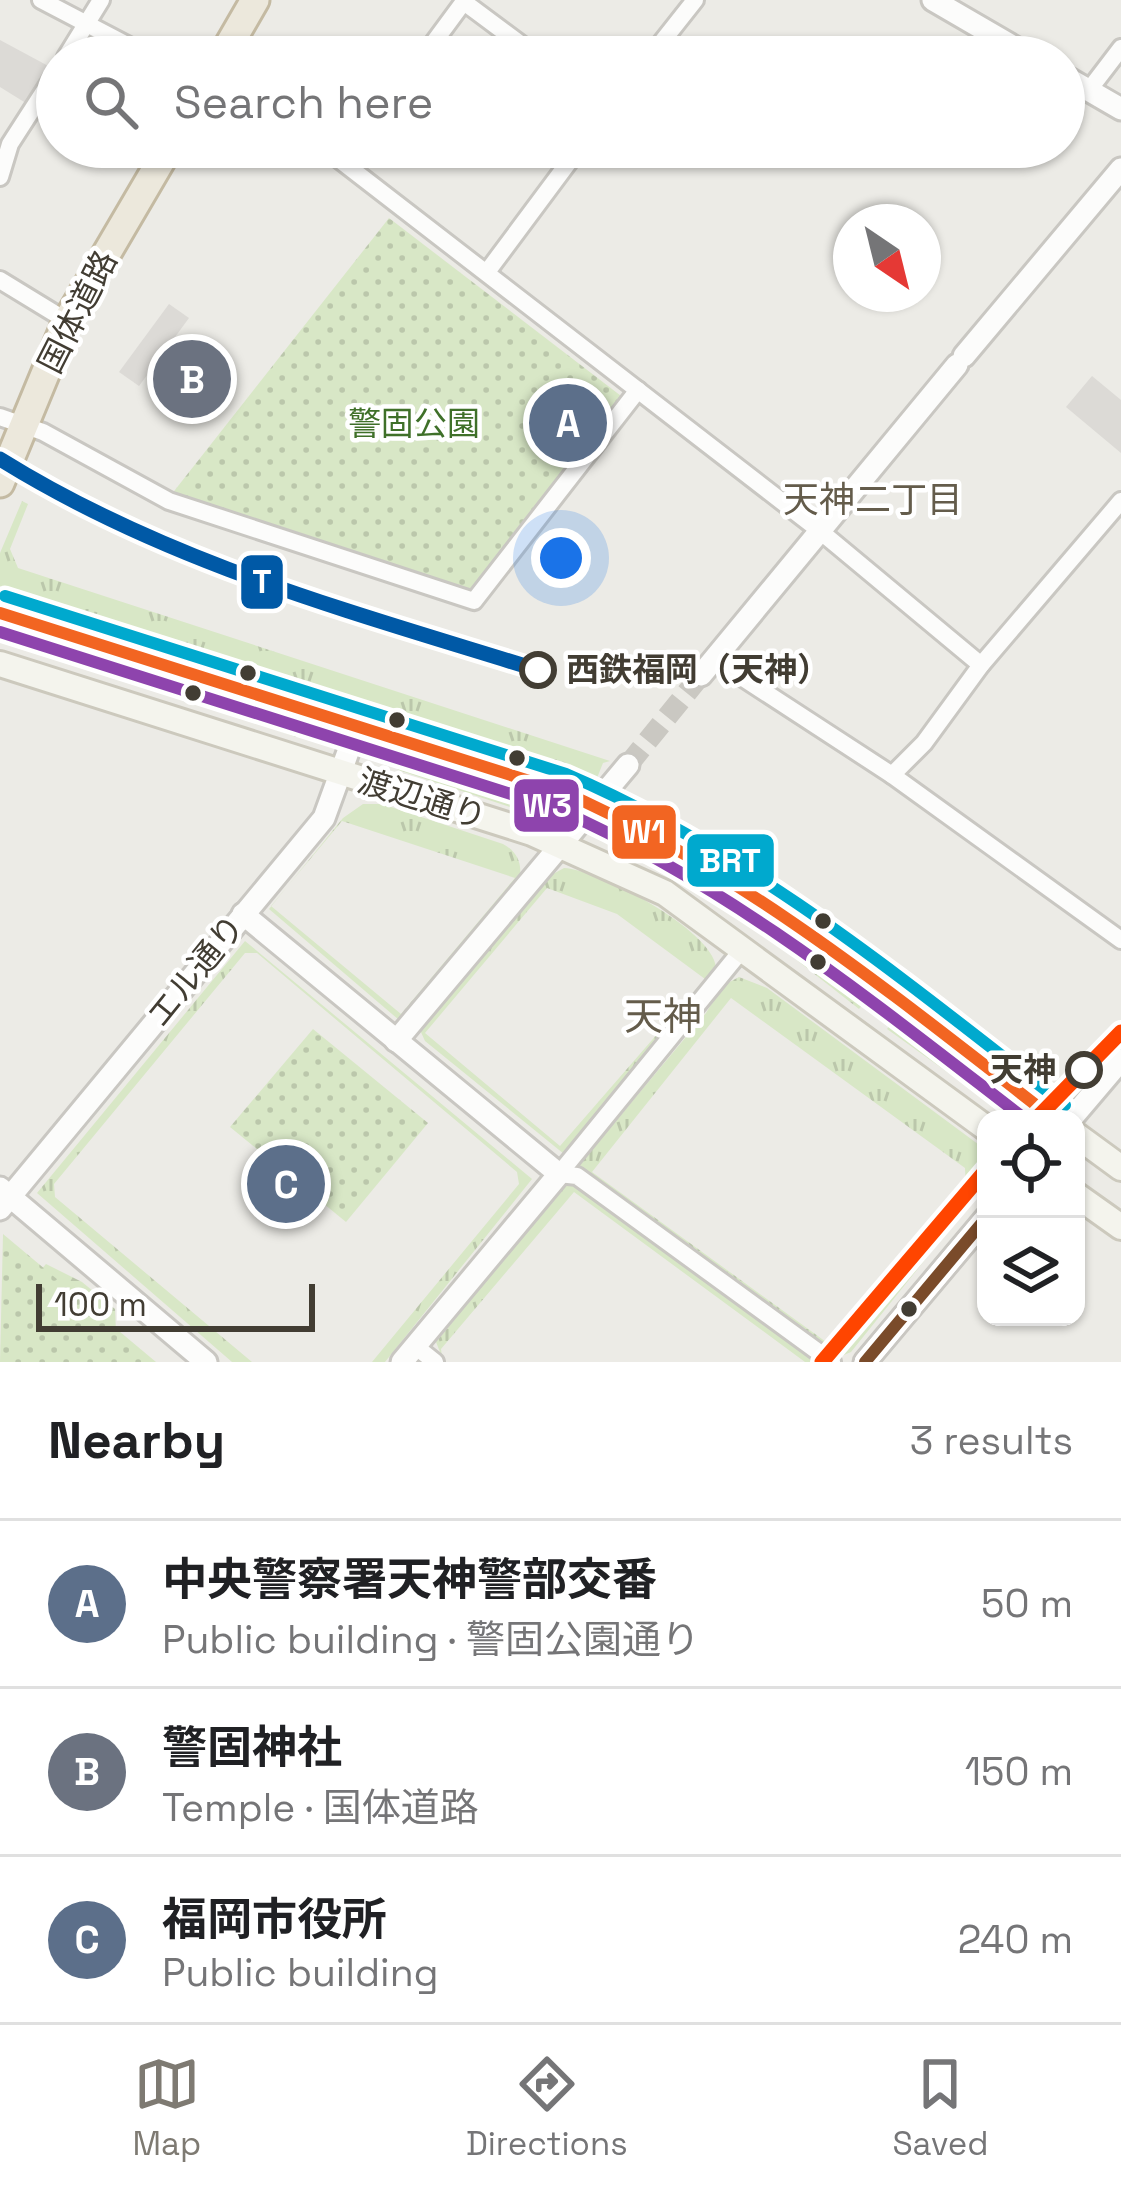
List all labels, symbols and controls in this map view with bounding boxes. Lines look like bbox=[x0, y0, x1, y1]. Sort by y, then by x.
search box bbox=[36, 36, 1085, 168]
icon: search bbox=[78, 69, 144, 135]
text: Search here bbox=[174, 74, 433, 131]
north arrow bbox=[833, 204, 941, 312]
street label: 国体道路 bbox=[29, 244, 127, 380]
pin: B bbox=[153, 334, 231, 424]
pin: A bbox=[529, 378, 607, 468]
park label: 警固公園 bbox=[348, 403, 480, 445]
district label: 天神二丁目 bbox=[783, 477, 963, 523]
your location bbox=[531, 528, 591, 588]
line badge: T bbox=[239, 553, 285, 611]
text: T bbox=[252, 561, 272, 603]
place label: 西鉄福岡（天神） bbox=[566, 649, 830, 691]
marker: 西鉄福岡（天神） bbox=[521, 653, 555, 687]
unlabelled marker bbox=[237, 662, 259, 684]
unlabelled marker bbox=[182, 682, 204, 704]
unlabelled marker bbox=[386, 709, 408, 731]
unlabelled marker bbox=[506, 747, 528, 769]
street label: 渡辺通り bbox=[353, 760, 491, 838]
line badge: W3 bbox=[512, 777, 581, 834]
text: W3 bbox=[522, 785, 572, 827]
line badge: W1 bbox=[610, 803, 678, 861]
text: W1 bbox=[622, 811, 666, 853]
line badge: BRT bbox=[685, 832, 776, 889]
text: BRT bbox=[699, 840, 761, 882]
street label: エル通り bbox=[138, 906, 254, 1036]
unlabelled marker bbox=[812, 910, 834, 932]
unlabelled marker bbox=[807, 951, 829, 973]
district label: 天神 bbox=[624, 992, 702, 1041]
place label: 天神 bbox=[990, 1049, 1056, 1091]
marker: 天神 bbox=[1067, 1053, 1101, 1087]
map controls bbox=[977, 1110, 1085, 1326]
button: locate bbox=[977, 1110, 1085, 1218]
pin: C bbox=[247, 1139, 325, 1229]
button: layers bbox=[977, 1218, 1085, 1326]
scale bar bbox=[36, 1278, 315, 1331]
text: 100 m bbox=[54, 1284, 147, 1326]
unlabelled marker bbox=[898, 1298, 920, 1320]
text: Nearby bbox=[48, 1408, 225, 1473]
text: 3 results bbox=[910, 1416, 1073, 1465]
text: 中央警察署天神警部交番 bbox=[162, 1551, 657, 1608]
text: A bbox=[75, 1579, 99, 1628]
text: 50 m bbox=[981, 1579, 1073, 1628]
text: Public building · 警固公園通り bbox=[162, 1615, 700, 1664]
text: 警固神社 bbox=[162, 1719, 342, 1776]
text: B bbox=[74, 1747, 100, 1796]
text: 150 m bbox=[965, 1747, 1073, 1796]
text: Temple · 国体道路 bbox=[162, 1783, 479, 1832]
text: 福岡市役所 bbox=[162, 1891, 387, 1948]
text: C bbox=[74, 1915, 100, 1964]
text: 240 m bbox=[958, 1915, 1073, 1964]
text: Public building bbox=[162, 1948, 439, 1997]
tab: Map bbox=[132, 2051, 201, 2165]
tab: Directions bbox=[466, 2051, 628, 2165]
tab: Saved bbox=[892, 2051, 989, 2165]

